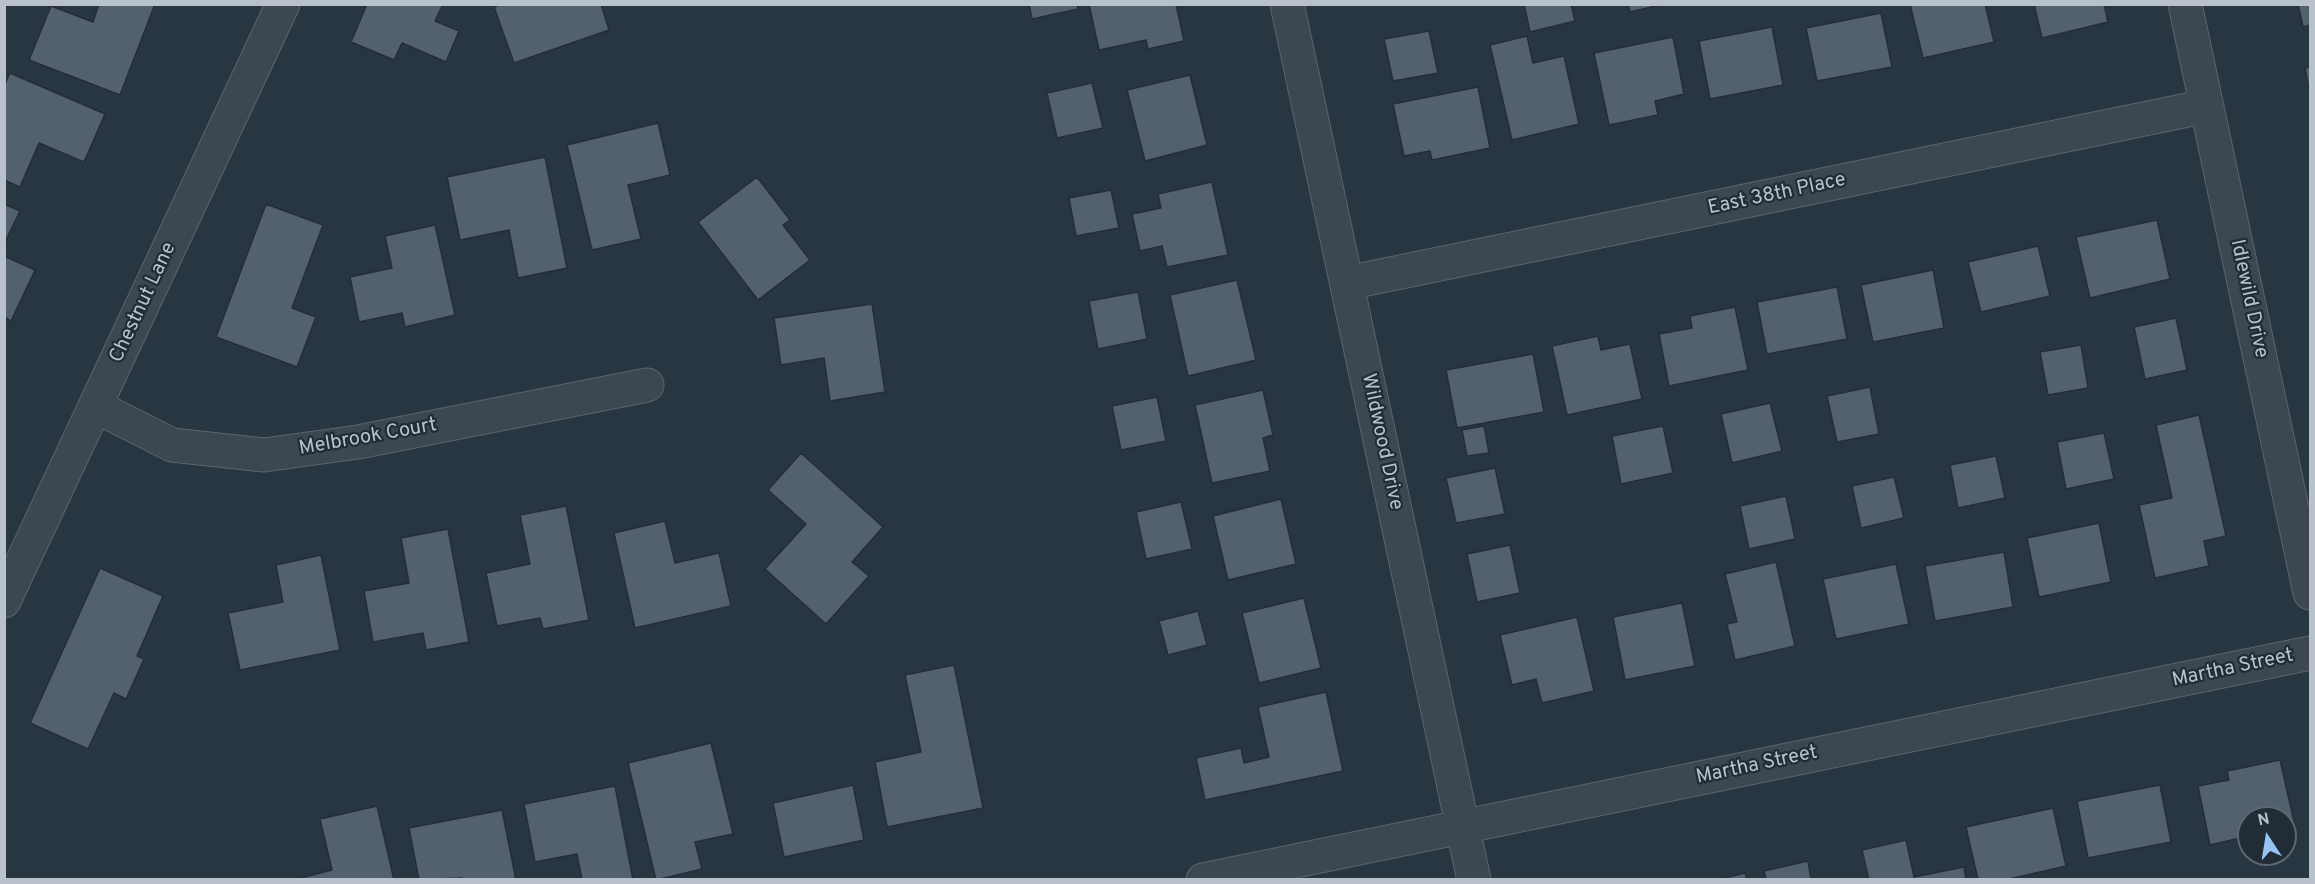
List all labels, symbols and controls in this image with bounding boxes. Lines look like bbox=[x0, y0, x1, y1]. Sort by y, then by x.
street label: East 38th Place bbox=[1706, 169, 1848, 221]
street label: Idlewild Drive bbox=[2224, 237, 2272, 361]
street label: Chestnut Lane bbox=[106, 239, 182, 367]
street label: Wildwood Drive bbox=[1355, 372, 1407, 512]
street label: Melbrook Court bbox=[297, 414, 439, 462]
street label: Martha Street bbox=[2170, 644, 2296, 694]
street label: Martha Street bbox=[1694, 741, 1820, 791]
north arrow bbox=[2237, 806, 2297, 866]
text: N bbox=[2256, 809, 2271, 831]

